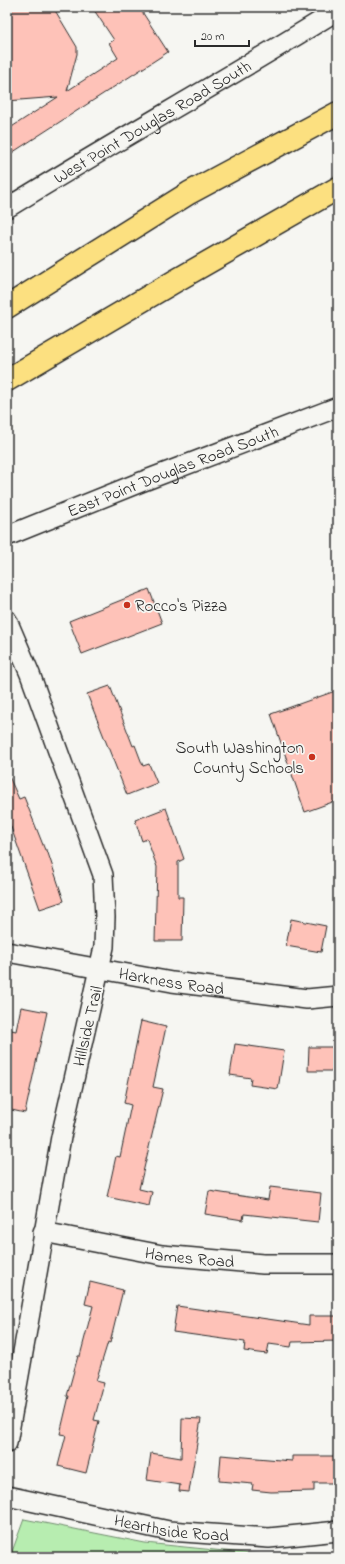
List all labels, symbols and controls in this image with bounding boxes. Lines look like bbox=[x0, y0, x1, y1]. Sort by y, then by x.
scale bar bbox=[195, 22, 249, 48]
text: 20 m bbox=[201, 28, 224, 46]
street label: West Point Douglas Road South bbox=[49, 54, 257, 191]
street label: East Point Douglas Road South bbox=[64, 420, 282, 524]
place label: Rocco's Pizza bbox=[135, 594, 227, 619]
marker: Rocco's Pizza bbox=[122, 600, 132, 610]
place label: South Washington County Schools bbox=[175, 736, 304, 782]
marker: South Washington County Schools bbox=[307, 752, 317, 762]
street label: Harkness Road bbox=[116, 962, 226, 1003]
street label: Hillside Trail bbox=[67, 983, 110, 1069]
street label: Hames Road bbox=[143, 1241, 236, 1275]
street label: Hearthside Road bbox=[112, 1508, 230, 1549]

